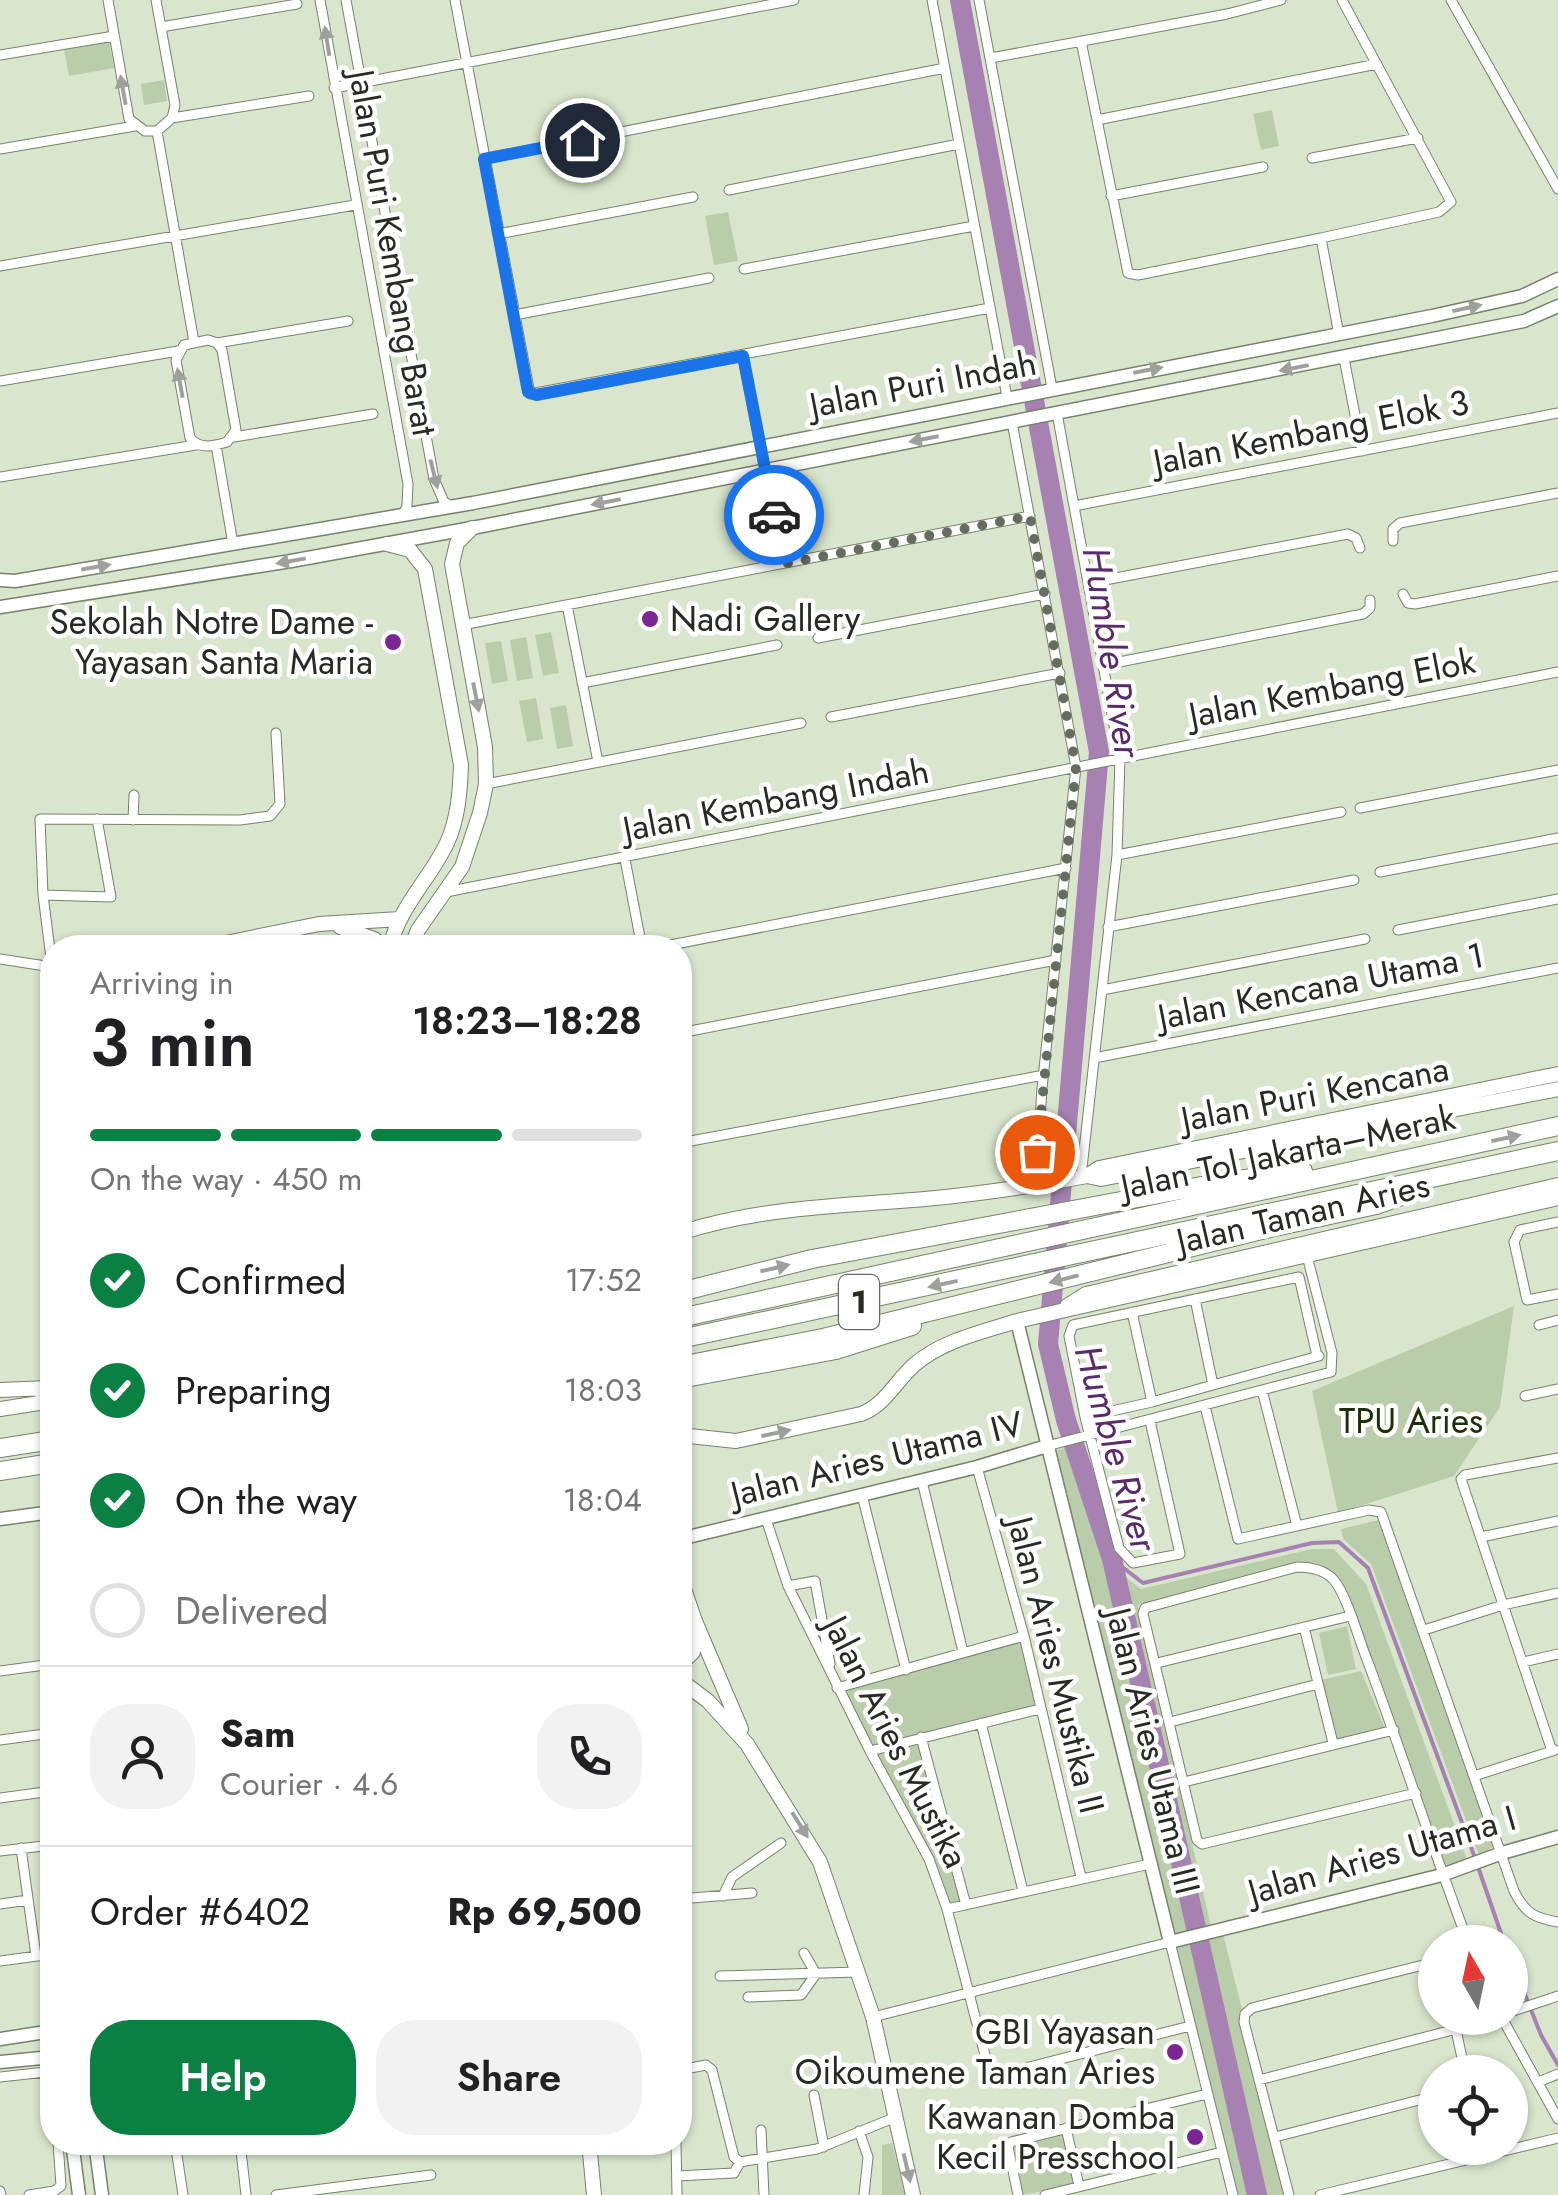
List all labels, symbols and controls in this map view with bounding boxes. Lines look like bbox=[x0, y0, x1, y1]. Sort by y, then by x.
one-way arrow bbox=[319, 24, 334, 56]
street label: Jalan Puri Kembang Barat bbox=[335, 62, 450, 440]
one-way arrow bbox=[115, 74, 130, 105]
pin bbox=[540, 98, 625, 183]
icon: home bbox=[555, 113, 610, 168]
one-way arrow bbox=[1452, 300, 1483, 315]
street label: Jalan Puri Indah bbox=[802, 338, 1040, 431]
one-way arrow bbox=[1278, 360, 1309, 376]
one-way arrow bbox=[1133, 362, 1164, 378]
one-way arrow bbox=[172, 367, 188, 398]
street label: Jalan Kembang Elok 3 bbox=[1145, 377, 1473, 488]
one-way arrow bbox=[908, 432, 940, 447]
one-way arrow bbox=[426, 459, 442, 490]
courier bbox=[724, 465, 824, 565]
icon: car bbox=[747, 488, 802, 543]
one-way arrow bbox=[590, 494, 621, 510]
water label: Humble River bbox=[1069, 543, 1157, 763]
one-way arrow bbox=[275, 554, 306, 569]
one-way arrow bbox=[81, 559, 112, 574]
place label: Nadi Gallery bbox=[670, 594, 861, 644]
place label: Sekolah Notre Dame - Yayasan Santa Maria bbox=[50, 597, 374, 687]
marker: Nadi Gallery bbox=[639, 608, 661, 630]
marker: Sekolah Notre Dame - Yayasan Santa Maria bbox=[382, 631, 404, 653]
street label: Jalan Kembang Elok bbox=[1181, 636, 1480, 741]
one-way arrow bbox=[468, 681, 484, 712]
street label: Jalan Kembang Indah bbox=[615, 746, 933, 855]
street label: Jalan Kencana Utama 1 bbox=[1150, 930, 1488, 1043]
text: Arriving in bbox=[90, 960, 234, 1006]
text: 18:23–18:28 bbox=[412, 993, 642, 1048]
text: 3 min bbox=[90, 996, 255, 1090]
street label: Jalan Puri Kencana bbox=[1173, 1044, 1453, 1145]
street label: Jalan Tol Jakarta–Merak bbox=[1112, 1092, 1460, 1213]
pin bbox=[995, 1110, 1080, 1195]
icon: bag bbox=[1010, 1125, 1065, 1180]
one-way arrow bbox=[1491, 1129, 1522, 1145]
text: On the way · 450 m bbox=[90, 1156, 363, 1202]
street label: Jalan Taman Aries bbox=[1168, 1160, 1434, 1267]
icon: check bbox=[90, 1253, 145, 1308]
text: Confirmed bbox=[175, 1253, 346, 1308]
text: 17:52 bbox=[565, 1257, 642, 1303]
one-way arrow bbox=[759, 1260, 790, 1275]
one-way arrow bbox=[1048, 1271, 1079, 1287]
road number: 1 bbox=[839, 1275, 879, 1329]
one-way arrow bbox=[927, 1277, 958, 1293]
water label: Humble River bbox=[1061, 1338, 1173, 1560]
icon: check bbox=[90, 1363, 145, 1418]
text: Preparing bbox=[175, 1363, 332, 1418]
text: 18:03 bbox=[564, 1367, 642, 1413]
park label: TPU Aries bbox=[1339, 1396, 1483, 1446]
street label: Jalan Aries Utama IV bbox=[722, 1399, 1028, 1520]
one-way arrow bbox=[761, 1425, 792, 1440]
icon: check bbox=[90, 1473, 145, 1528]
text: On the way bbox=[175, 1473, 357, 1528]
text: 18:04 bbox=[563, 1477, 642, 1523]
street label: Jalan Aries Mustika II bbox=[994, 1508, 1117, 1819]
text: Delivered bbox=[175, 1583, 328, 1638]
street label: Jalan Aries Utama III bbox=[1092, 1599, 1213, 1899]
street label: Jalan Aries Mustika bbox=[809, 1604, 981, 1876]
button: person bbox=[90, 1704, 195, 1809]
button: phone bbox=[537, 1704, 642, 1809]
text: Sam bbox=[220, 1706, 295, 1761]
text: Courier · 4.6 bbox=[220, 1761, 398, 1807]
street label: Jalan Aries Utama I bbox=[1239, 1793, 1522, 1918]
one-way arrow bbox=[791, 1812, 809, 1839]
text: Order #6402 bbox=[90, 1884, 310, 1939]
text: Rp 69,500 bbox=[447, 1884, 642, 1939]
north arrow bbox=[1418, 1925, 1528, 2035]
map controls bbox=[1418, 1925, 1528, 2165]
place label: GBI Yayasan Oikoumene Taman Aries bbox=[795, 2007, 1155, 2097]
button: Help bbox=[90, 2020, 356, 2135]
button: Share bbox=[376, 2020, 642, 2135]
marker: GBI Yayasan Oikoumene Taman Aries bbox=[1164, 2041, 1186, 2063]
button: locate bbox=[1418, 2055, 1528, 2165]
place label: Kawanan Domba Kecil Presschool bbox=[927, 2092, 1175, 2182]
marker: Kawanan Domba Kecil Presschool bbox=[1184, 2126, 1206, 2148]
one-way arrow bbox=[900, 2153, 915, 2184]

